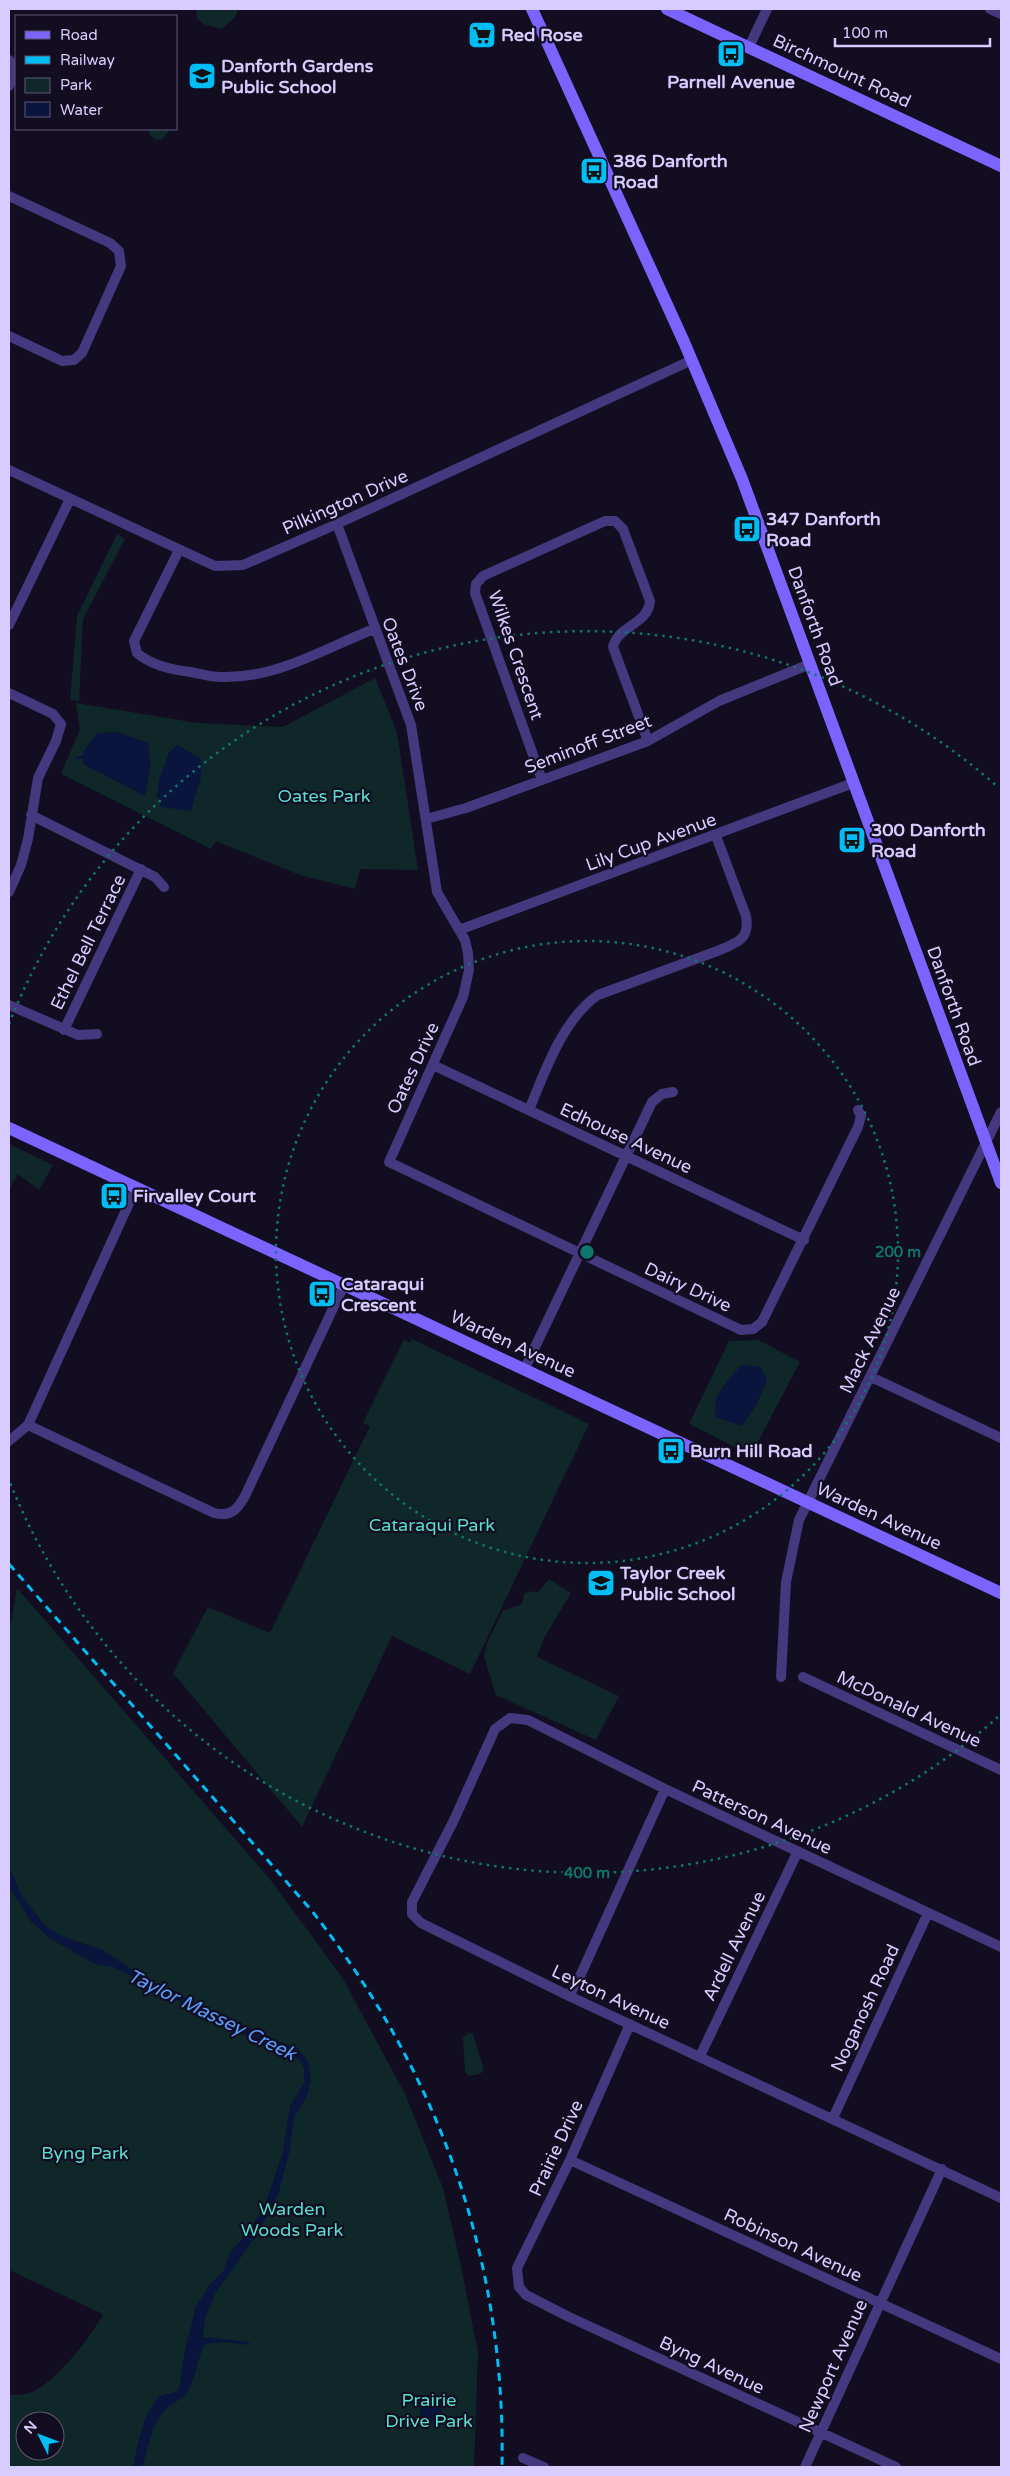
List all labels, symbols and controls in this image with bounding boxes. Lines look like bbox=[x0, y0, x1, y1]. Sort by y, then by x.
legend bbox=[15, 15, 178, 130]
scale bar bbox=[835, 15, 990, 47]
supermarket icon: Red Rose bbox=[467, 20, 497, 50]
place label: Red Rose bbox=[501, 24, 583, 46]
text: 100 m bbox=[842, 24, 888, 42]
text: Road bbox=[60, 26, 98, 44]
street label: Birchmount Road bbox=[769, 29, 915, 113]
bus stop icon: Parnell Avenue bbox=[716, 39, 746, 69]
text: Railway bbox=[60, 51, 115, 69]
place label: Danforth Gardens Public School bbox=[221, 55, 374, 98]
school or university icon: Danforth Gardens Public School bbox=[187, 61, 217, 91]
place label: Parnell Avenue bbox=[667, 71, 795, 93]
text: Park bbox=[60, 76, 92, 94]
text: Water bbox=[60, 101, 103, 119]
place label: 386 Danforth Road bbox=[613, 150, 728, 193]
bus stop icon: 386 Danforth Road bbox=[579, 156, 609, 186]
street label: Pilkington Drive bbox=[279, 464, 411, 540]
place label: 347 Danforth Road bbox=[766, 508, 881, 551]
bus stop icon: 347 Danforth Road bbox=[732, 514, 762, 544]
street label: Danforth Road bbox=[783, 563, 847, 689]
street label: Wilkes Crescent bbox=[484, 587, 548, 723]
street label: Oates Drive bbox=[377, 614, 433, 714]
street label: Seminoff Street bbox=[521, 710, 655, 778]
park label: Oates Park bbox=[277, 785, 371, 807]
street label: Lily Cup Avenue bbox=[583, 808, 719, 876]
place label: 300 Danforth Road bbox=[871, 819, 986, 862]
bus stop icon: 300 Danforth Road bbox=[837, 825, 867, 855]
street label: Ethel Bell Terrace bbox=[46, 871, 130, 1013]
street label: Danforth Road bbox=[922, 943, 986, 1069]
street label: Oates Drive bbox=[382, 1019, 444, 1117]
street label: Edhouse Avenue bbox=[556, 1098, 696, 1178]
bus stop icon: Firvalley Court bbox=[99, 1181, 129, 1211]
place label: Firvalley Court bbox=[133, 1185, 256, 1207]
centre of rings bbox=[578, 1243, 596, 1261]
text: 200 m bbox=[875, 1243, 921, 1261]
street label: Dairy Drive bbox=[641, 1257, 735, 1317]
place label: Cataraqui Crescent bbox=[341, 1273, 424, 1316]
bus stop icon: Cataraqui Crescent bbox=[307, 1279, 337, 1309]
street label: Mack Avenue bbox=[835, 1283, 905, 1397]
street label: Warden Avenue bbox=[447, 1305, 579, 1383]
bus stop icon: Burn Hill Road bbox=[656, 1436, 686, 1466]
place label: Burn Hill Road bbox=[690, 1440, 813, 1462]
street label: Warden Avenue bbox=[813, 1477, 945, 1555]
park label: Cataraqui Park bbox=[369, 1514, 495, 1536]
place label: Taylor Creek Public School bbox=[619, 1562, 736, 1605]
school or university icon: Taylor Creek Public School bbox=[586, 1568, 616, 1598]
street label: McDonald Avenue bbox=[833, 1666, 985, 1752]
street label: Patterson Avenue bbox=[689, 1775, 835, 1859]
text: 400 m bbox=[564, 1864, 610, 1882]
street label: Ardell Avenue bbox=[698, 1887, 770, 2005]
street label: Noganosh Road bbox=[826, 1941, 904, 2075]
street label: Leyton Avenue bbox=[548, 1960, 674, 2034]
water label: Taylor Massey Creek bbox=[124, 1965, 301, 2066]
street label: Prairie Drive bbox=[524, 2096, 588, 2200]
park label: Byng Park bbox=[41, 2142, 129, 2164]
park label: Warden Woods Park bbox=[241, 2198, 343, 2241]
street label: Robinson Avenue bbox=[720, 2203, 866, 2287]
street label: Newport Avenue bbox=[794, 2296, 872, 2436]
street label: Byng Avenue bbox=[656, 2331, 768, 2399]
park label: Prairie Drive Park bbox=[385, 2389, 473, 2432]
north arrow bbox=[15, 2411, 65, 2461]
text: N bbox=[21, 2418, 41, 2438]

